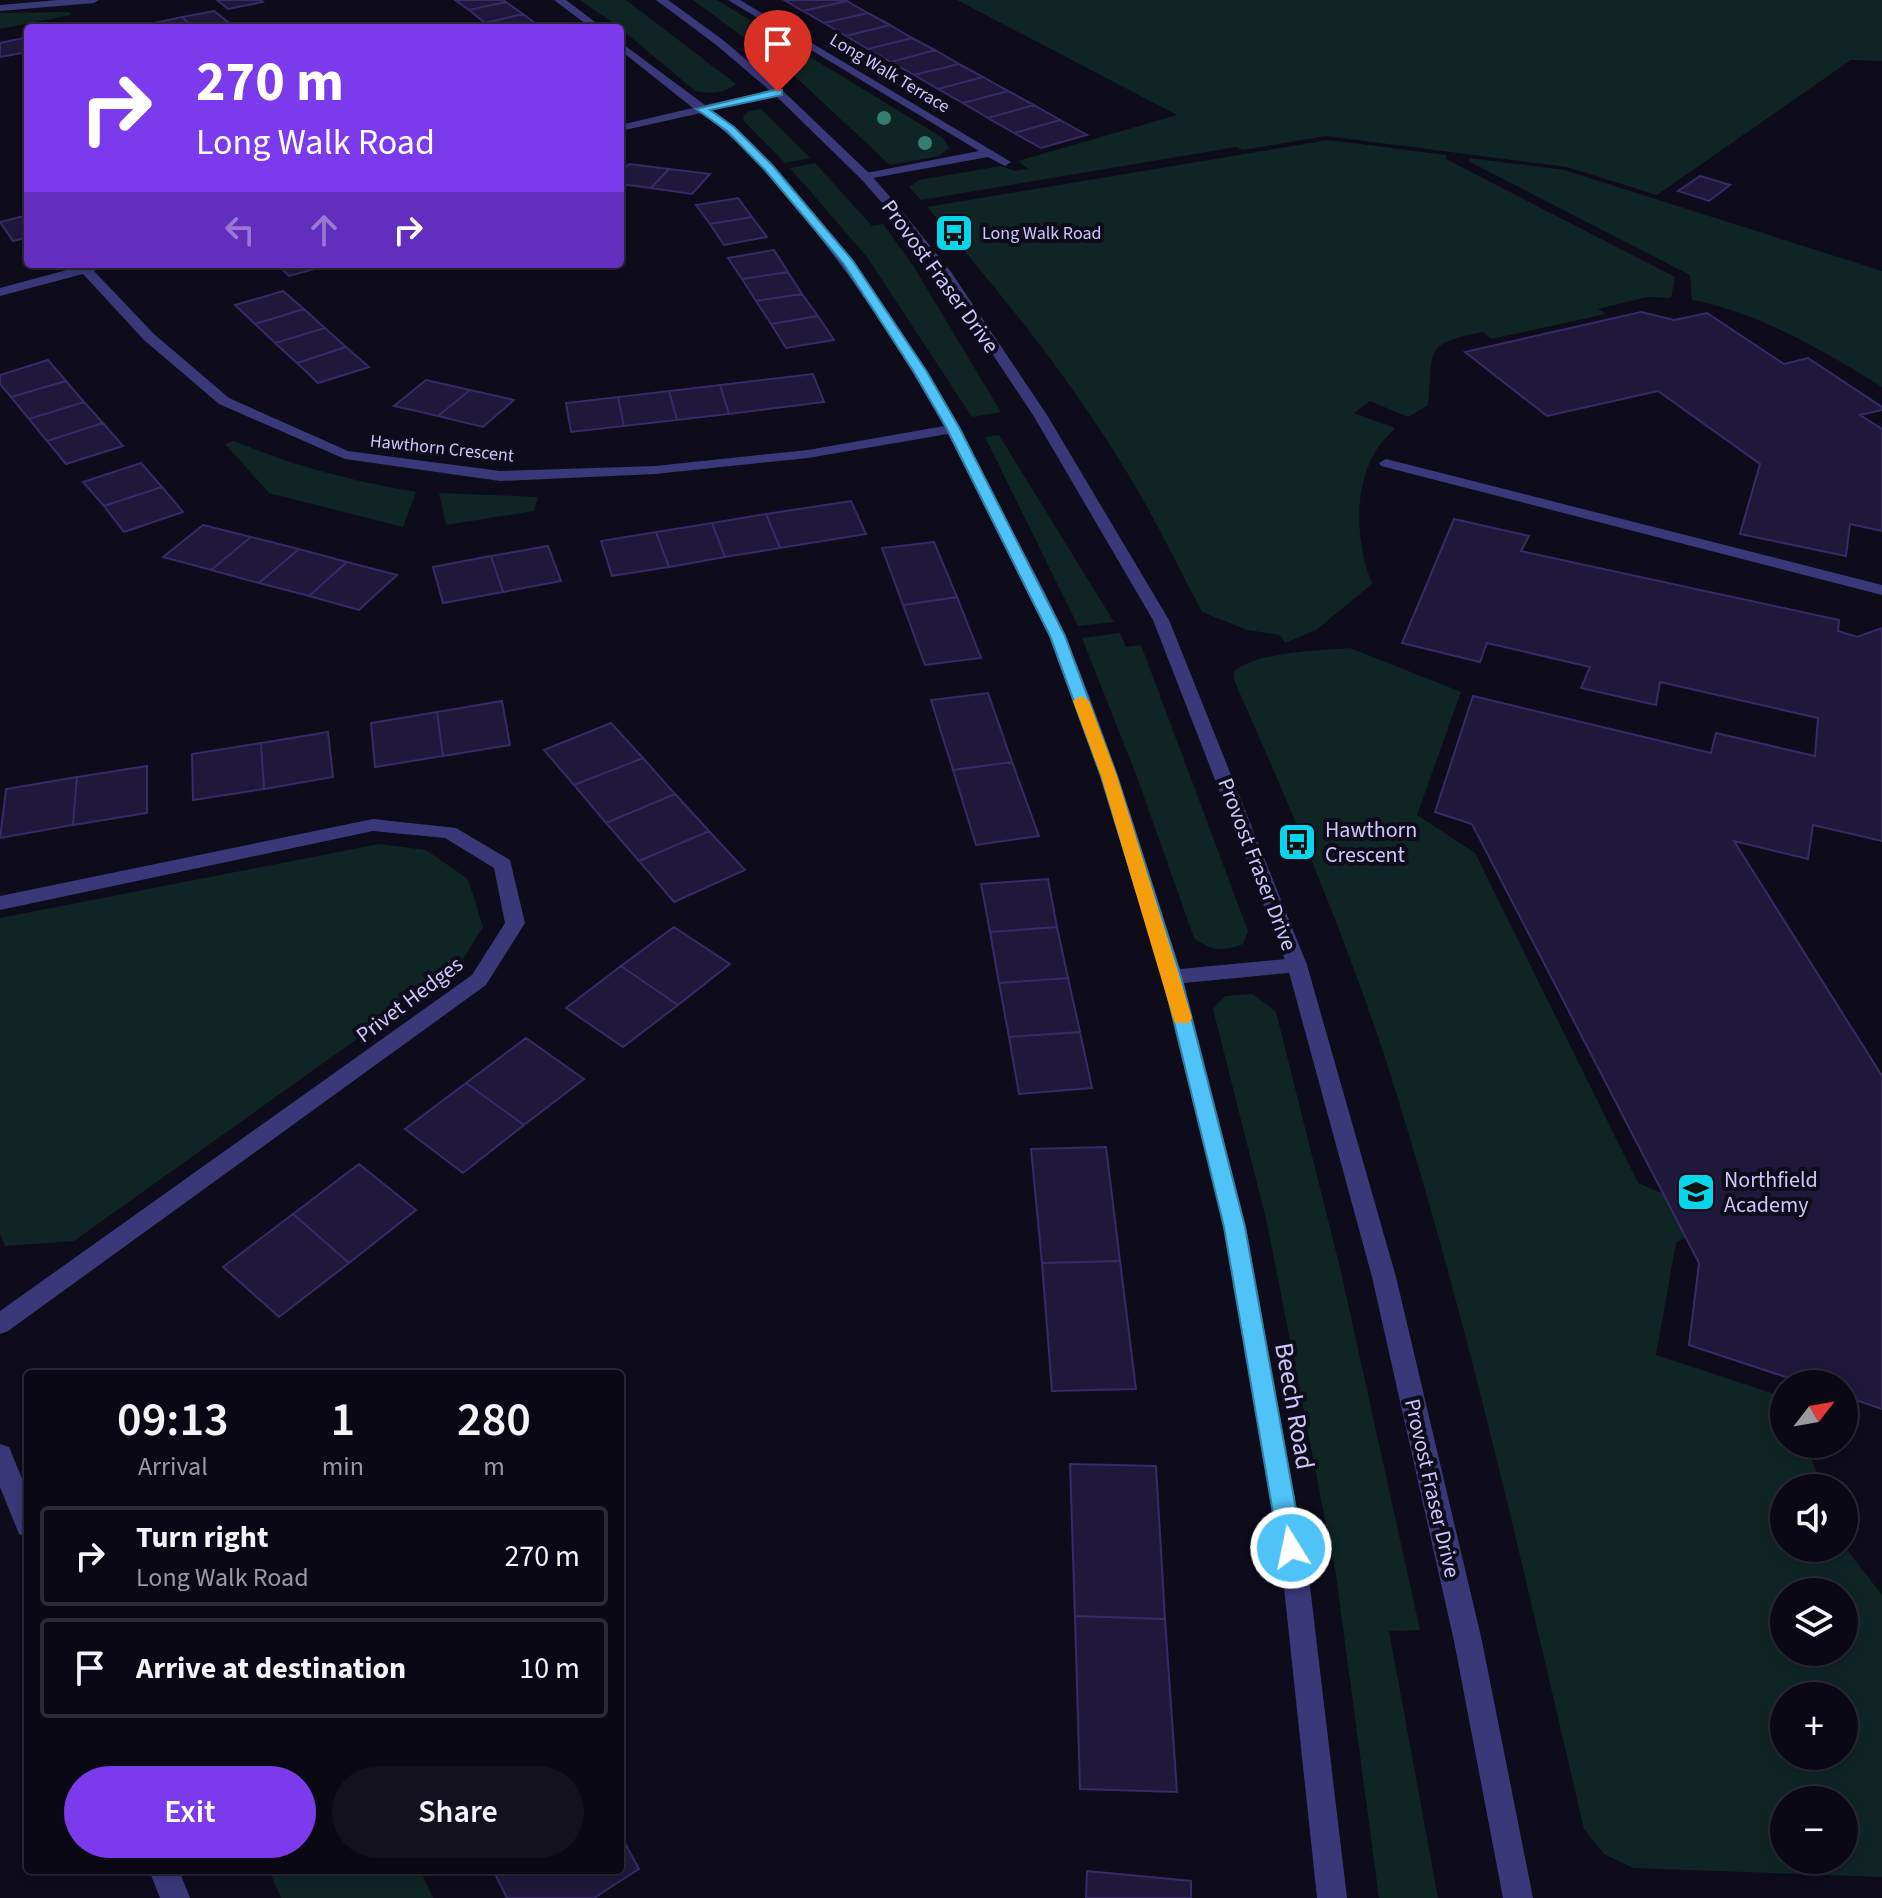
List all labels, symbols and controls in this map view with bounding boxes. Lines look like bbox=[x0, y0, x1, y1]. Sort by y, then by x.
pin bbox=[744, 10, 812, 92]
icon: arrive bbox=[756, 22, 800, 66]
street label: Long Walk Terrace bbox=[825, 28, 955, 119]
text: 270 m bbox=[196, 43, 344, 122]
icon: right bbox=[64, 56, 168, 160]
text: Long Walk Road bbox=[196, 117, 435, 168]
street label: Provost Fraser Drive bbox=[874, 193, 1007, 360]
icon: left bbox=[218, 208, 262, 252]
icon: ahead bbox=[302, 208, 346, 252]
icon: right bbox=[386, 208, 430, 252]
bus stop icon: Long Walk Road bbox=[933, 212, 975, 254]
place label: Long Walk Road bbox=[982, 221, 1101, 246]
street label: Hawthorn Crescent bbox=[369, 429, 515, 468]
street label: Provost Fraser Drive bbox=[1209, 773, 1305, 956]
place label: Hawthorn Crescent bbox=[1325, 814, 1417, 871]
bus stop icon: Hawthorn Crescent bbox=[1276, 821, 1318, 863]
street label: Privet Hedges bbox=[349, 949, 470, 1051]
place label: Northfield Academy bbox=[1724, 1164, 1818, 1221]
school or university icon: Northfield Academy bbox=[1675, 1171, 1717, 1213]
street label: Beech Road bbox=[1265, 1340, 1324, 1472]
north arrow bbox=[1770, 1370, 1858, 1458]
map controls bbox=[1770, 1370, 1858, 1874]
text: 09:13 bbox=[117, 1386, 229, 1454]
text: 1 bbox=[331, 1386, 355, 1454]
text: 280 bbox=[457, 1386, 531, 1454]
street label: Provost Fraser Drive bbox=[1396, 1396, 1468, 1581]
text: Arrival bbox=[138, 1448, 208, 1485]
text: min bbox=[322, 1448, 364, 1485]
text: m bbox=[483, 1448, 505, 1485]
button: sound bbox=[1770, 1474, 1858, 1562]
position arrow bbox=[1249, 1506, 1333, 1590]
text: Turn right bbox=[136, 1516, 268, 1559]
icon: right bbox=[68, 1534, 112, 1578]
text: 270 m bbox=[504, 1535, 580, 1578]
text: Long Walk Road bbox=[136, 1559, 309, 1596]
button: layers bbox=[1770, 1578, 1858, 1666]
icon: arrive bbox=[68, 1646, 112, 1690]
text: Arrive at destination bbox=[136, 1647, 406, 1690]
text: 10 m bbox=[519, 1647, 580, 1690]
button: + bbox=[1770, 1682, 1858, 1770]
button: Exit bbox=[64, 1766, 316, 1858]
button: Share bbox=[332, 1766, 584, 1858]
button: − bbox=[1770, 1786, 1858, 1874]

